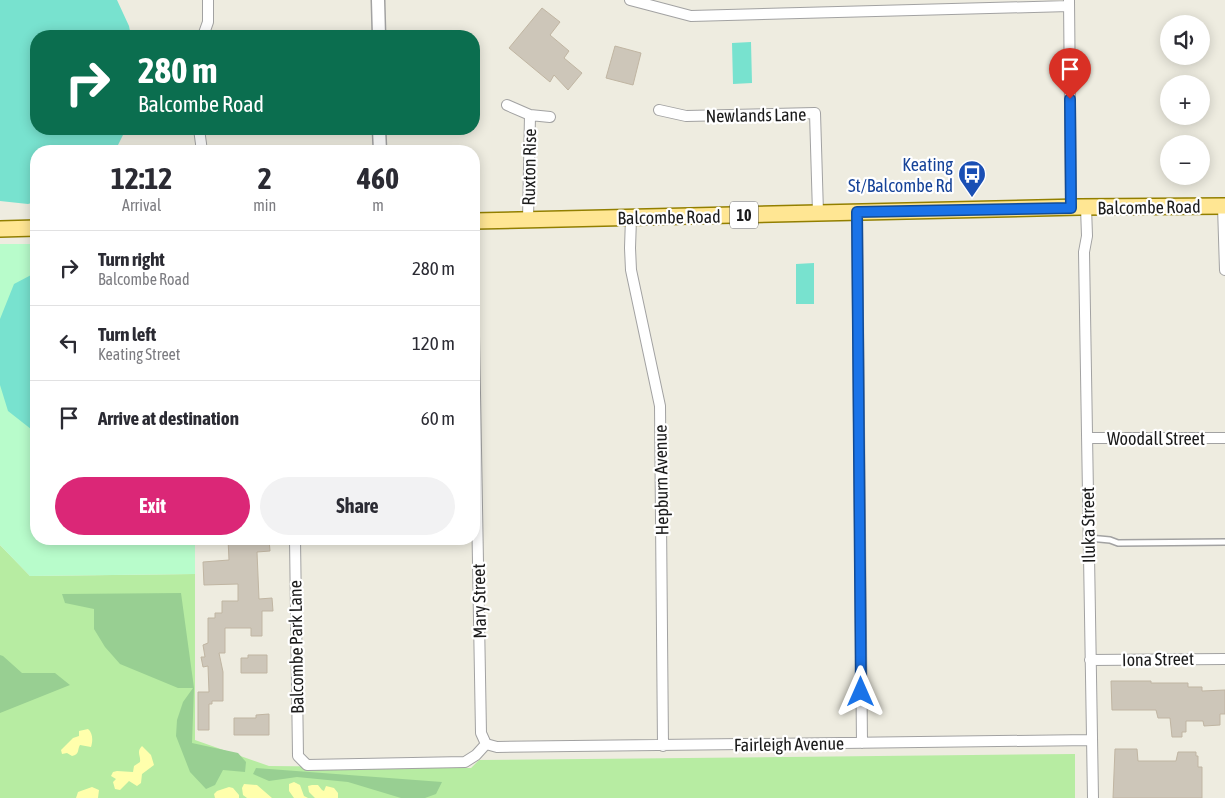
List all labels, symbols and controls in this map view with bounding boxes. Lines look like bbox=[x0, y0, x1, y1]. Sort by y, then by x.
map controls bbox=[1160, 15, 1210, 185]
button: sound bbox=[1160, 15, 1210, 65]
pin bbox=[1049, 48, 1091, 99]
icon: right bbox=[55, 50, 120, 115]
text: 280 m bbox=[138, 50, 217, 90]
icon: arrive bbox=[1056, 55, 1084, 83]
button: + bbox=[1160, 75, 1210, 125]
text: Balcombe Road bbox=[138, 91, 264, 117]
street label: Newlands Lane bbox=[705, 104, 807, 126]
street label: Ruxton Rise bbox=[518, 128, 540, 206]
button: − bbox=[1160, 135, 1210, 185]
place label: Keating St/Balcombe Rd bbox=[848, 154, 953, 196]
bus stop icon: Keating St/Balcombe Rd bbox=[957, 159, 987, 198]
text: 12:12 bbox=[111, 161, 172, 195]
text: 2 bbox=[258, 161, 272, 195]
text: 460 bbox=[357, 161, 399, 195]
text: Arrival bbox=[122, 196, 161, 214]
text: min bbox=[253, 196, 276, 214]
text: m bbox=[372, 196, 384, 214]
street label: Balcombe Road bbox=[1097, 196, 1201, 218]
road number: 10 bbox=[730, 202, 758, 228]
street label: Balcombe Road bbox=[617, 206, 721, 228]
text: Turn right bbox=[98, 248, 165, 270]
icon: right bbox=[55, 254, 83, 282]
text: 280 m bbox=[412, 257, 455, 279]
text: Balcombe Road bbox=[98, 270, 190, 288]
text: Turn left bbox=[98, 323, 156, 345]
icon: left bbox=[55, 329, 83, 357]
text: 120 m bbox=[412, 332, 455, 354]
text: Keating Street bbox=[98, 345, 180, 363]
icon: arrive bbox=[55, 404, 83, 432]
text: Arrive at destination bbox=[98, 407, 239, 429]
text: 60 m bbox=[421, 407, 455, 429]
street label: Hepburn Avenue bbox=[650, 424, 672, 536]
street label: Woodall Street bbox=[1107, 428, 1205, 449]
button: Exit bbox=[55, 477, 250, 535]
button: Share bbox=[260, 477, 455, 535]
street label: Iluka Street bbox=[1077, 487, 1099, 563]
street label: Mary Street bbox=[468, 563, 490, 639]
street label: Balcombe Park Lane bbox=[284, 580, 308, 714]
street label: Iona Street bbox=[1122, 648, 1194, 670]
position arrow bbox=[834, 665, 886, 717]
street label: Fairleigh Avenue bbox=[734, 733, 844, 755]

